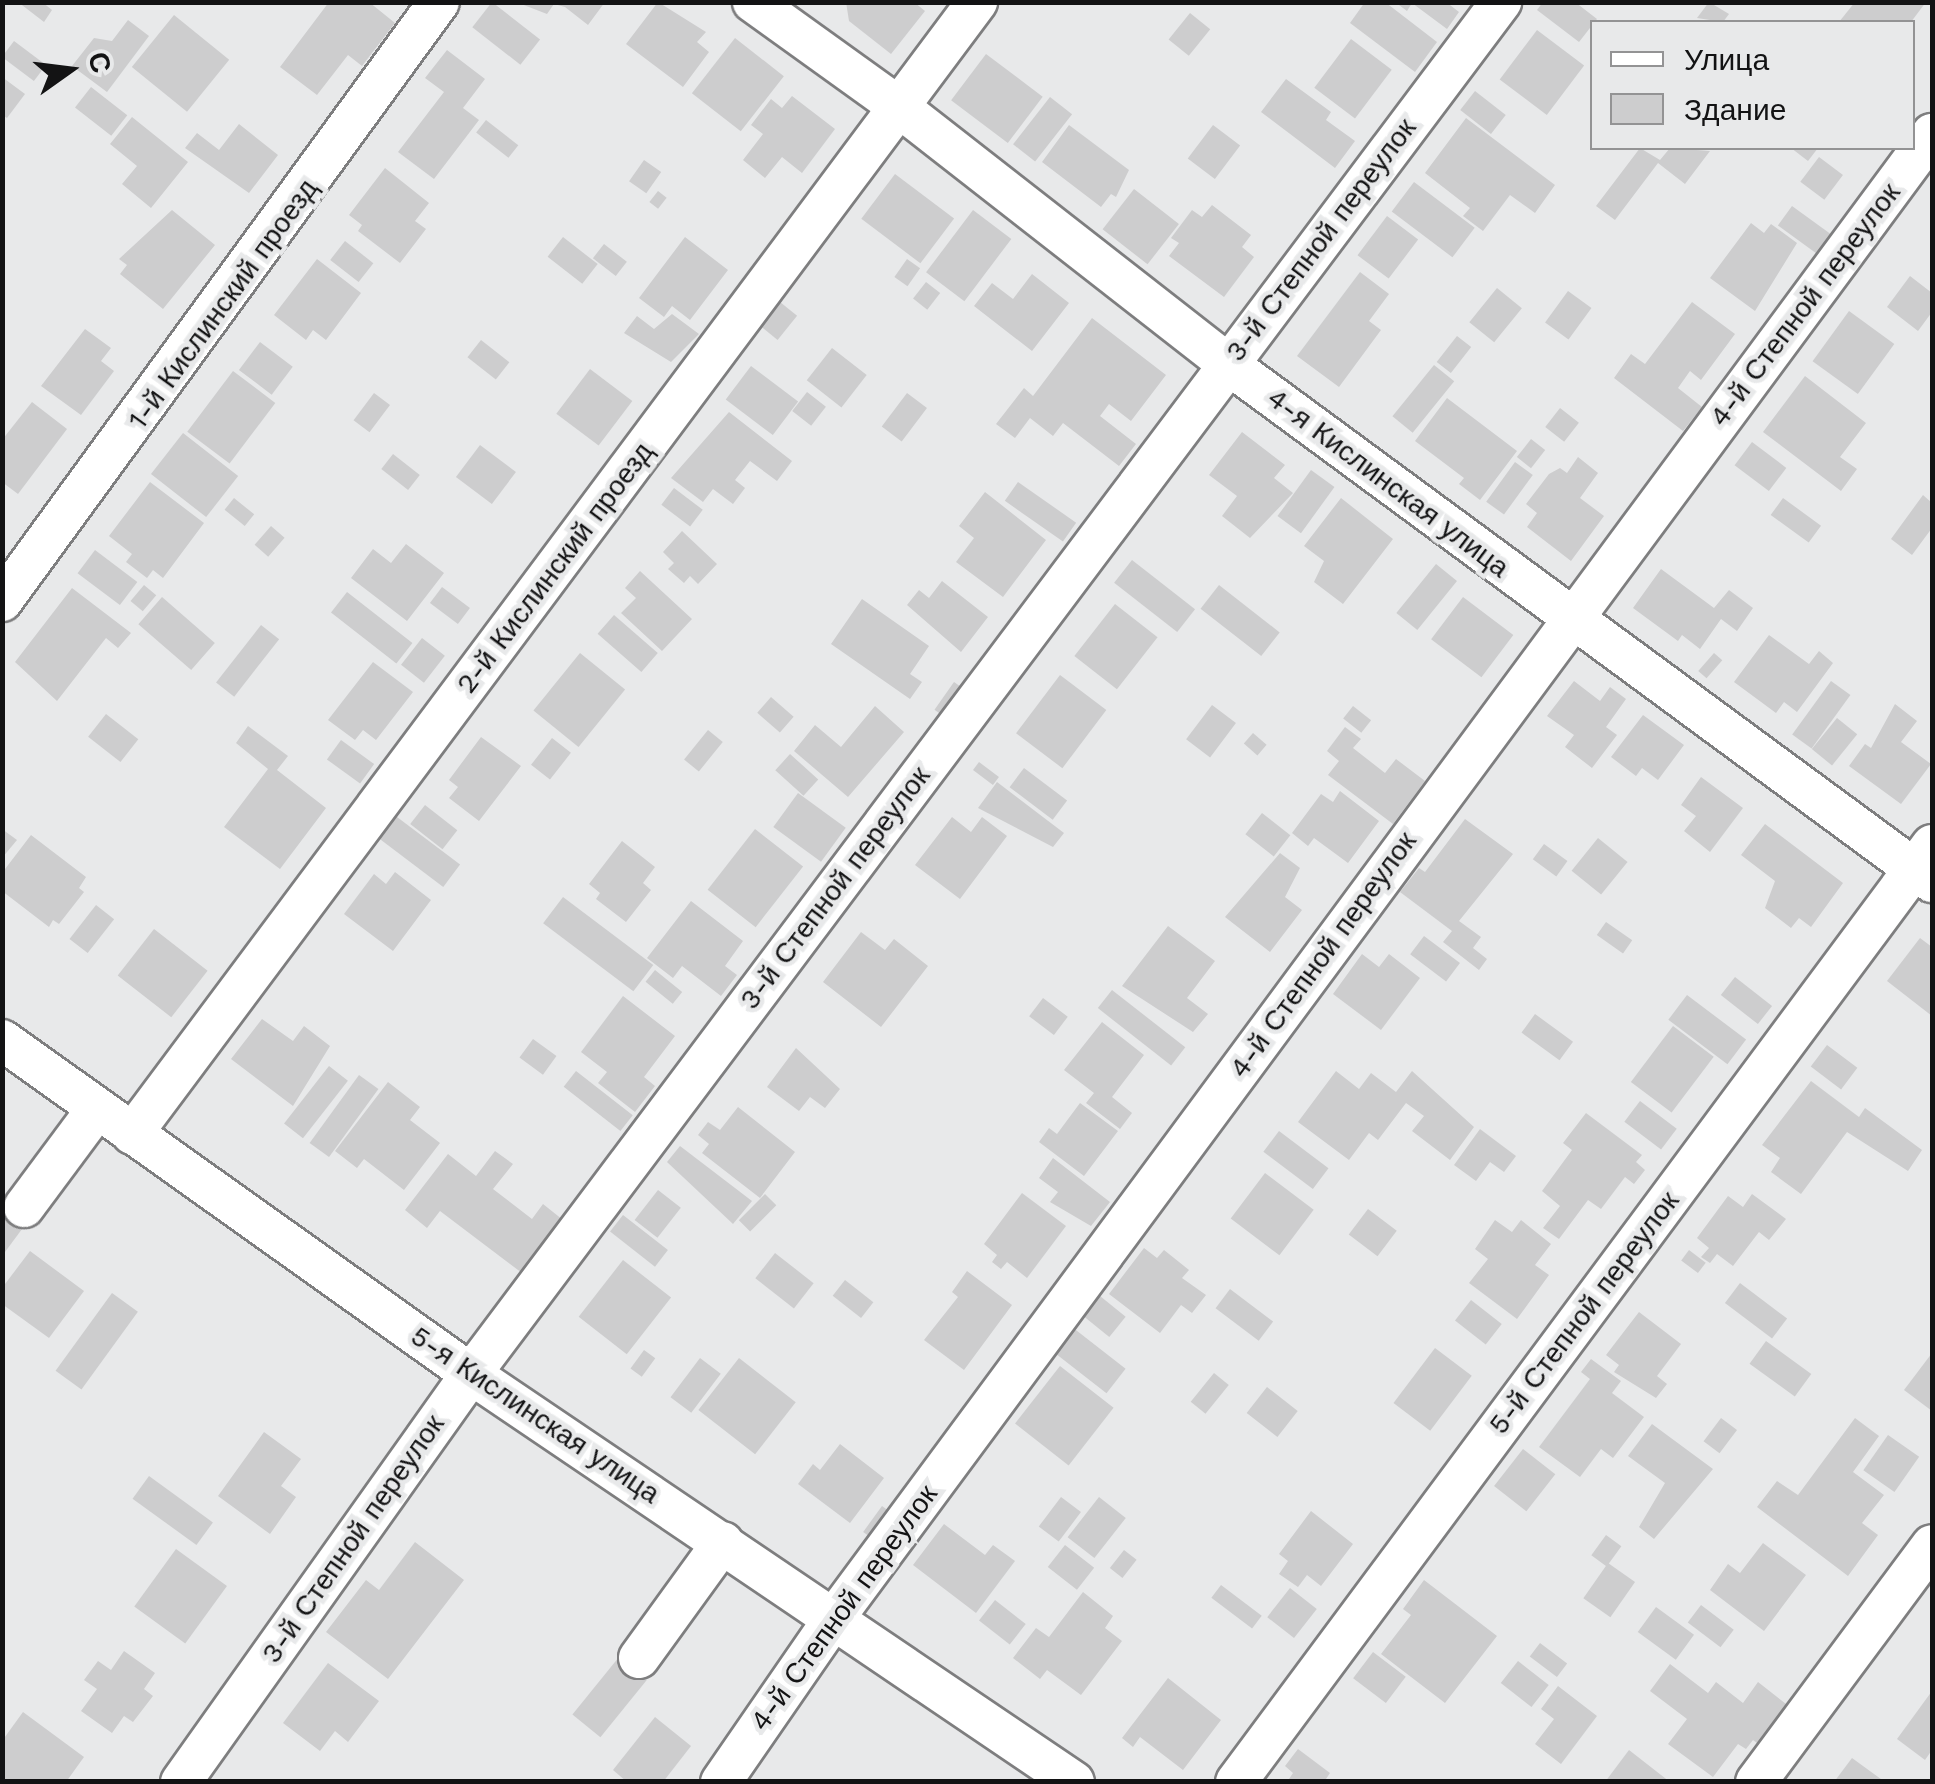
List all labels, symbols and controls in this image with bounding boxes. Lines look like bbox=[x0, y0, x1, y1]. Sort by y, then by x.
north arrow bbox=[20, 20, 120, 120]
legend bbox=[1590, 20, 1915, 150]
text: Улица bbox=[1684, 42, 1769, 77]
text: С bbox=[81, 49, 118, 76]
text: Здание bbox=[1684, 92, 1786, 127]
street label: 3-й Степной переулок bbox=[1219, 112, 1423, 368]
street label: 1-й Кислинский проезд bbox=[121, 172, 325, 436]
street label: 4-й Степной переулок bbox=[1703, 177, 1907, 433]
street label: 4-я Кислинская улица bbox=[1261, 381, 1515, 585]
street label: 2-й Кислинский проезд bbox=[450, 436, 660, 700]
street label: 3-й Степной переулок bbox=[733, 760, 937, 1016]
street label: 4-й Степной переулок bbox=[1223, 826, 1423, 1084]
street label: 5-й Степной переулок bbox=[1482, 1185, 1686, 1441]
street label: 5-я Кислинская улица bbox=[404, 1319, 666, 1511]
street label: 3-й Степной переулок bbox=[255, 1409, 451, 1669]
street label: 4-й Степной переулок bbox=[744, 1479, 944, 1737]

